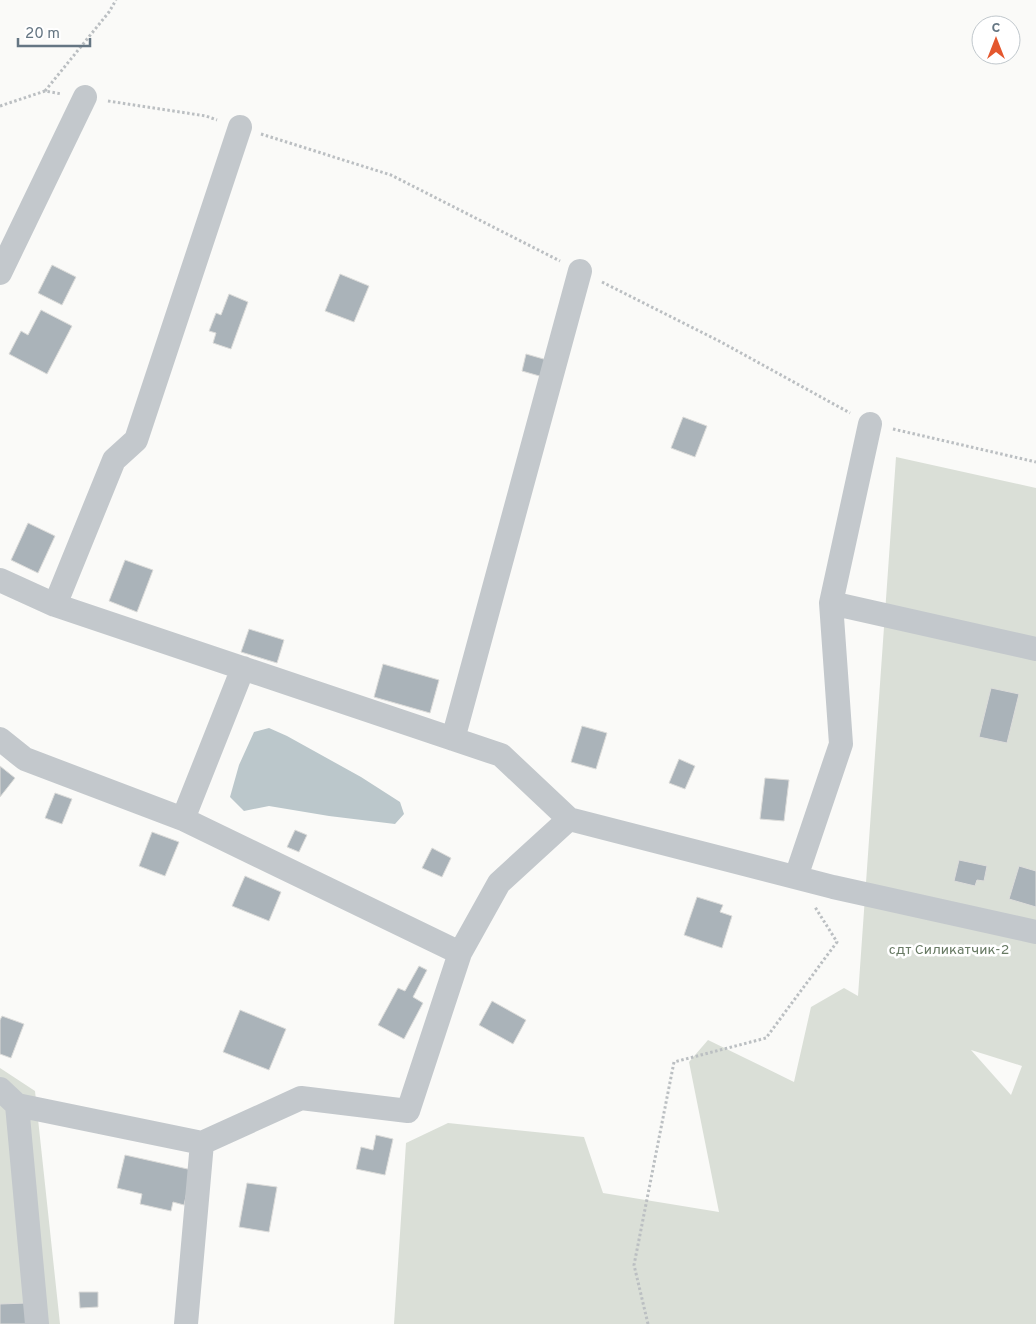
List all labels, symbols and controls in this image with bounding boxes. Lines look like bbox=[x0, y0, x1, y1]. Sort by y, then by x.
scale bar bbox=[18, 15, 90, 47]
north arrow bbox=[971, 15, 1021, 65]
text: С bbox=[992, 20, 1001, 37]
text: 20 m bbox=[25, 25, 60, 44]
park label: сдт Силикатчик-2 bbox=[889, 942, 1009, 959]

